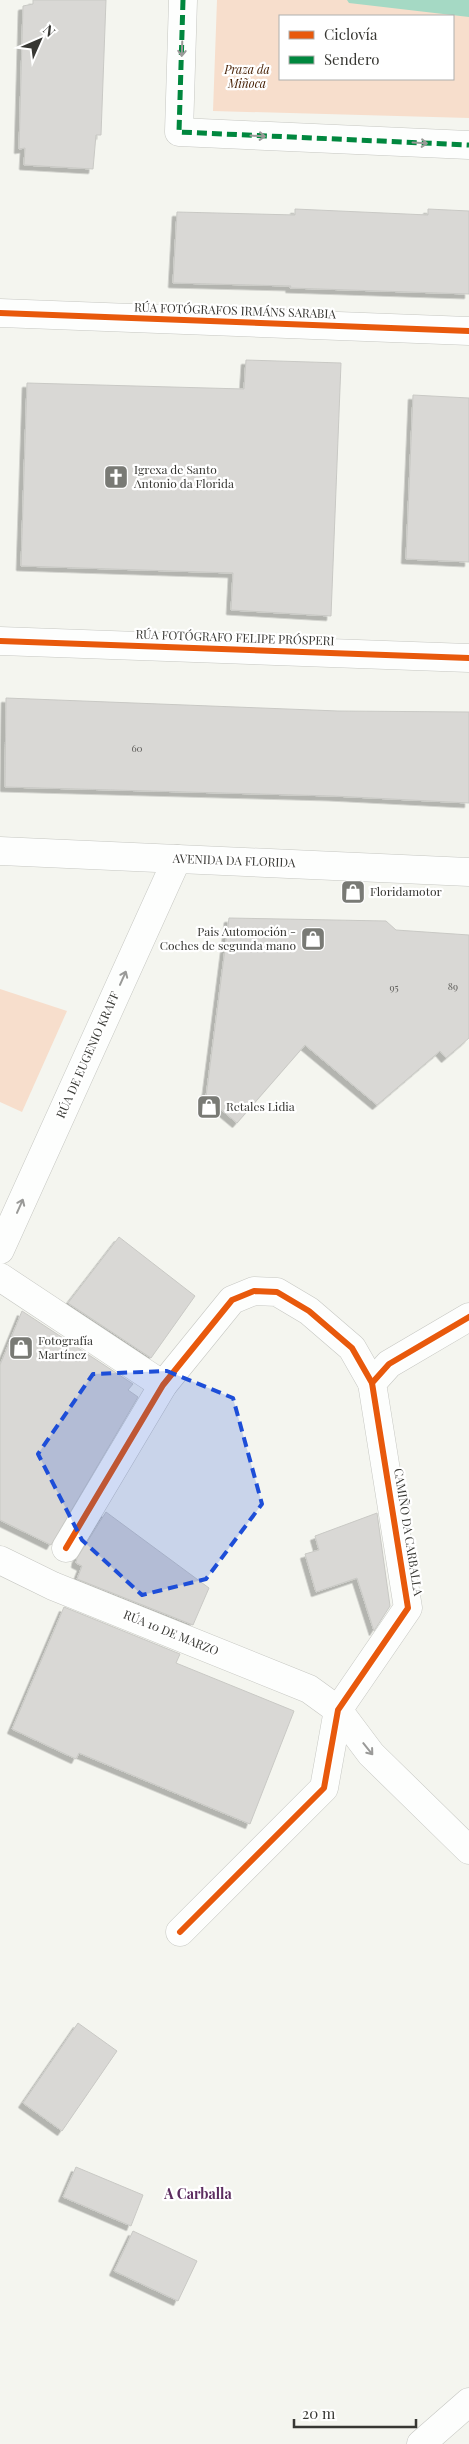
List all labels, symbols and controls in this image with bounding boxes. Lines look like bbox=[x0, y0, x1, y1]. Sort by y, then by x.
north arrow bbox=[15, 15, 65, 65]
legend bbox=[279, 15, 454, 80]
text: N bbox=[39, 20, 60, 41]
text: Ciclovía bbox=[324, 24, 378, 44]
one-way arrow bbox=[177, 40, 186, 56]
text: Sendero bbox=[324, 49, 380, 69]
park label: Praza da Miñoca bbox=[223, 61, 270, 91]
one-way arrow bbox=[249, 131, 265, 140]
one-way arrow bbox=[412, 138, 428, 148]
street label: RÚA FOTÓGRAFOS IRMÁNS SARABIA bbox=[134, 298, 337, 322]
place label: Igrexa de Santo Antonio da Florida bbox=[133, 461, 234, 491]
church icon: Igrexa de Santo Antonio da Florida bbox=[103, 464, 129, 490]
street label: RÚA FOTÓGRAFO FELIPE PRÓSPERI bbox=[135, 626, 335, 648]
house number: 60 bbox=[131, 741, 143, 755]
street label: AVENIDA DA FLORIDA bbox=[171, 850, 296, 870]
shop icon: Floridamotor bbox=[340, 879, 366, 905]
place label: Floridamotor bbox=[370, 883, 442, 899]
place label: Pais Automoción - Coches de segunda mano bbox=[160, 923, 296, 953]
shop icon: Pais Automoción - Coches de segunda mano bbox=[300, 926, 326, 952]
one-way arrow bbox=[119, 971, 129, 986]
house number: 89 bbox=[448, 979, 458, 993]
house number: 95 bbox=[389, 980, 399, 994]
street label: RÚA DE EUGENIO KRAFF bbox=[52, 989, 122, 1120]
shop icon: Retales Lidia bbox=[196, 1094, 222, 1120]
place label: Retales Lidia bbox=[226, 1098, 295, 1114]
one-way arrow bbox=[16, 1199, 25, 1214]
place label: Fotografía Martínez bbox=[38, 1332, 93, 1362]
shop icon: Fotografía Martínez bbox=[8, 1335, 34, 1361]
street label: CAMIÑO DA CARBALLA bbox=[391, 1467, 427, 1597]
street label: RÚA 10 DE MARZO bbox=[121, 1606, 221, 1658]
one-way arrow bbox=[362, 1742, 373, 1755]
district label: A Carballa bbox=[163, 2184, 232, 2203]
scale bar bbox=[294, 2396, 416, 2428]
text: 20 m bbox=[302, 2403, 336, 2423]

